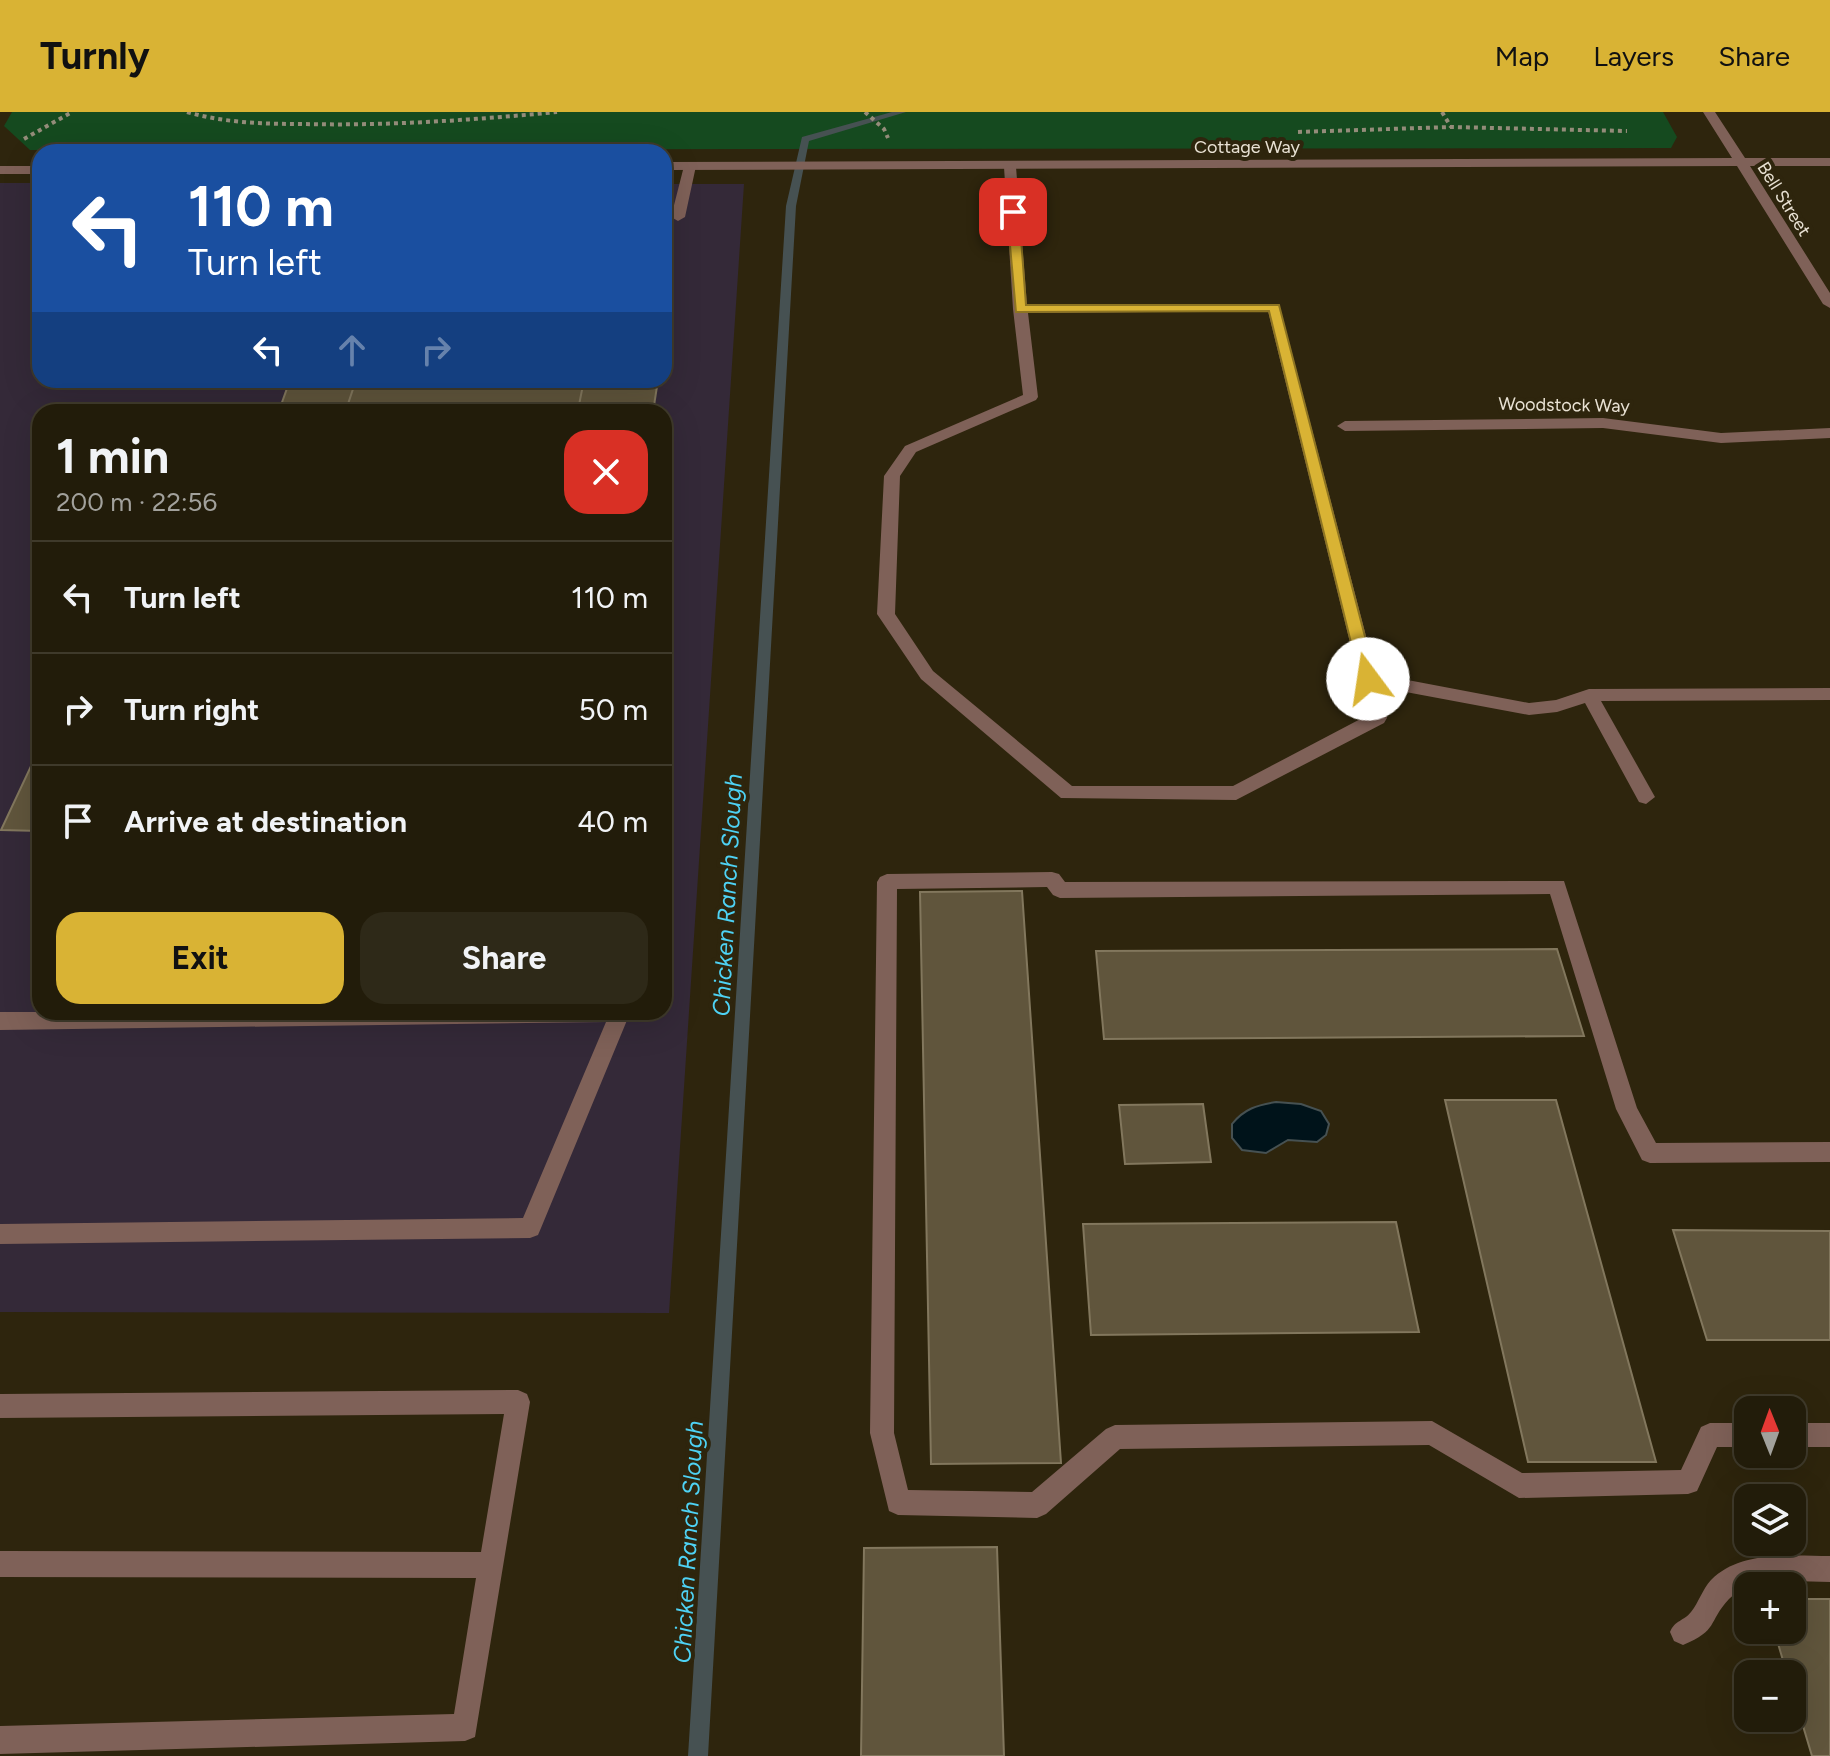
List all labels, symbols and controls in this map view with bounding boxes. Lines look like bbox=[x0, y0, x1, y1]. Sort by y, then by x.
text: Turnly bbox=[40, 33, 150, 79]
text: Map bbox=[1495, 39, 1549, 73]
text: Layers bbox=[1593, 39, 1674, 73]
text: Share bbox=[1718, 39, 1790, 73]
street label: Cottage Way bbox=[1194, 136, 1301, 158]
street label: Bell Street bbox=[1753, 158, 1816, 240]
text: 110 m bbox=[188, 173, 334, 240]
icon: left bbox=[56, 176, 160, 280]
pin bbox=[979, 178, 1047, 246]
icon: arrive bbox=[991, 190, 1035, 234]
text: Turn left bbox=[188, 241, 322, 284]
icon: left bbox=[246, 328, 290, 372]
icon: ahead bbox=[330, 328, 374, 372]
icon: right bbox=[414, 328, 458, 372]
street label: Woodstock Way bbox=[1498, 393, 1630, 417]
text: 1 min bbox=[56, 427, 169, 485]
button: close bbox=[564, 430, 648, 514]
text: 200 m · 22:56 bbox=[56, 486, 217, 518]
icon: left bbox=[56, 575, 100, 619]
text: Turn left bbox=[124, 579, 241, 616]
text: 110 m bbox=[571, 579, 648, 616]
position arrow bbox=[1326, 637, 1410, 721]
icon: right bbox=[56, 687, 100, 731]
text: Turn right bbox=[124, 691, 259, 728]
text: 50 m bbox=[579, 691, 648, 728]
water label: Chicken Ranch Slough bbox=[706, 773, 748, 1017]
icon: arrive bbox=[56, 799, 100, 843]
text: Arrive at destination bbox=[124, 803, 407, 840]
text: 40 m bbox=[577, 803, 648, 840]
button: Exit bbox=[56, 912, 344, 1004]
button: Share bbox=[360, 912, 648, 1004]
north arrow bbox=[1734, 1396, 1806, 1468]
map controls bbox=[1734, 1396, 1806, 1732]
water label: Chicken Ranch Slough bbox=[667, 1420, 709, 1664]
button: layers bbox=[1734, 1484, 1806, 1556]
button: + bbox=[1734, 1572, 1806, 1644]
button: − bbox=[1734, 1660, 1806, 1732]

